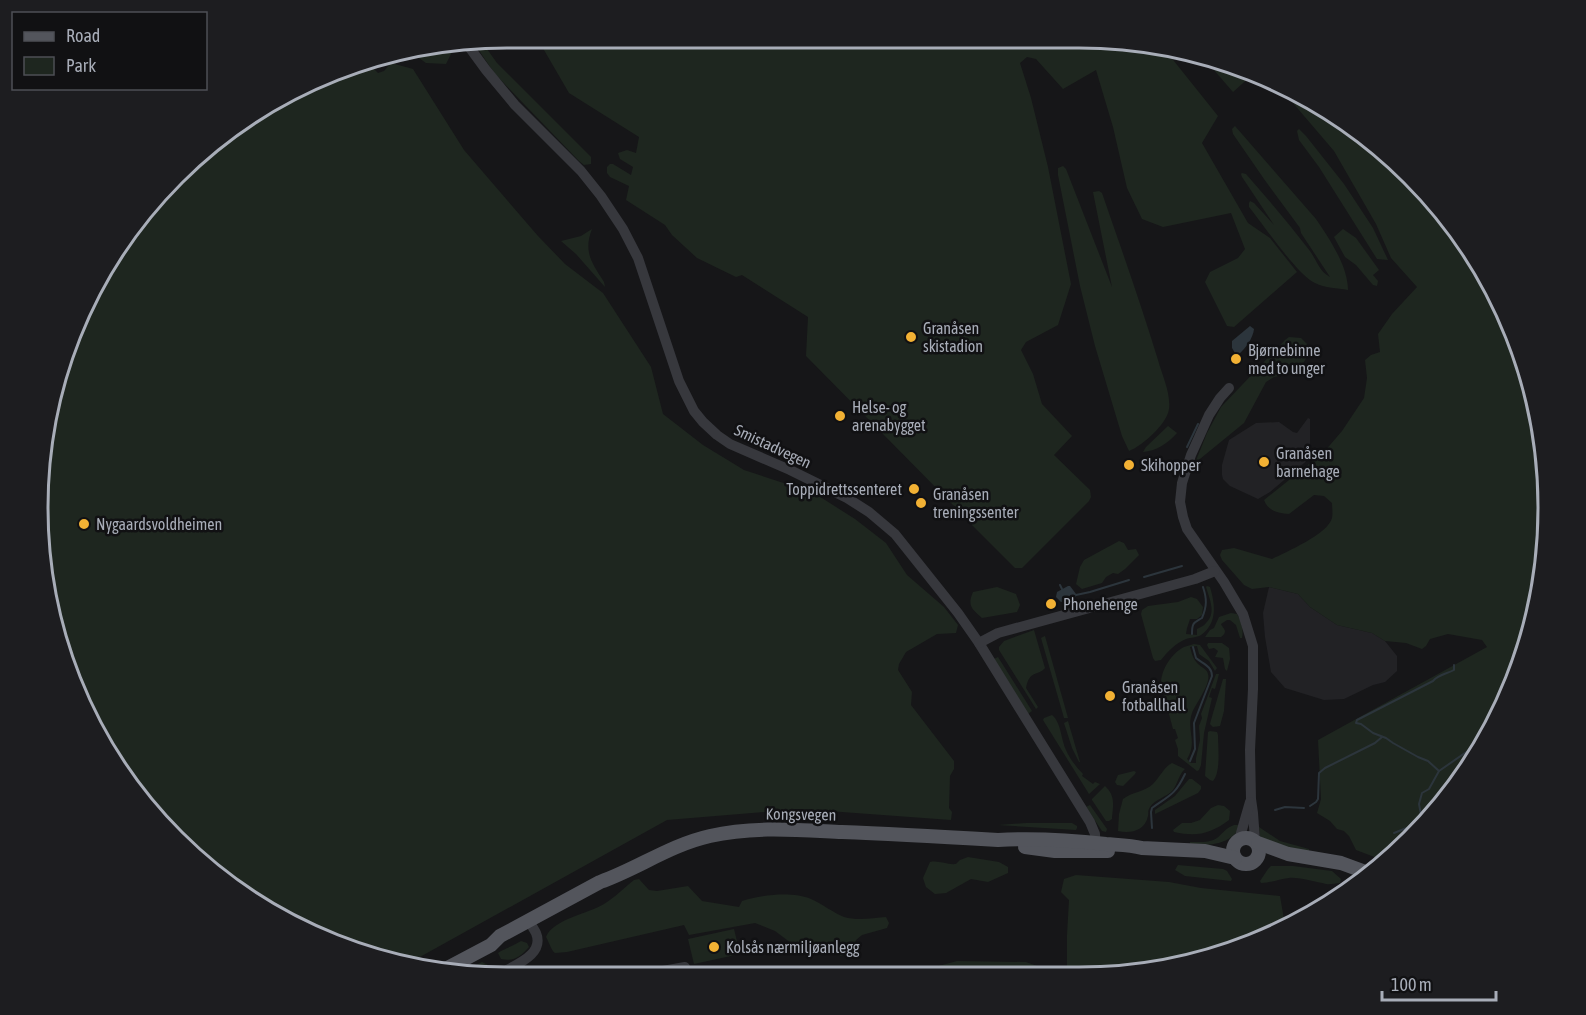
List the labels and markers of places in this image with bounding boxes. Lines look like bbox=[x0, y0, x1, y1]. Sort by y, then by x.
place label: Granåsen skistadion bbox=[923, 319, 983, 355]
marker: Granåsen skistadion bbox=[904, 330, 918, 344]
place label: Bjørnebinne med to unger bbox=[1248, 341, 1325, 378]
marker: Bjørnebinne med to unger bbox=[1229, 352, 1243, 366]
place label: Helse- og arenabygget bbox=[852, 398, 926, 435]
marker: Helse- og arenabygget bbox=[833, 409, 847, 423]
place label: Granåsen barnehage bbox=[1276, 444, 1340, 481]
marker: Granåsen barnehage bbox=[1257, 455, 1271, 469]
place label: Skihopper bbox=[1141, 456, 1201, 475]
marker: Skihopper bbox=[1122, 458, 1136, 472]
place label: Toppidrettssenteret bbox=[786, 480, 902, 499]
marker: Toppidrettssenteret bbox=[907, 482, 921, 496]
place label: Granåsen treningssenter bbox=[933, 485, 1019, 522]
marker: Granåsen treningssenter bbox=[914, 496, 928, 510]
place label: Nygaardsvoldheimen bbox=[96, 515, 222, 534]
marker: Nygaardsvoldheimen bbox=[77, 517, 91, 531]
place label: Phonehenge bbox=[1063, 595, 1138, 614]
marker: Phonehenge bbox=[1044, 597, 1058, 611]
place label: Granåsen fotballhall bbox=[1122, 678, 1186, 714]
marker: Granåsen fotballhall bbox=[1103, 689, 1117, 703]
place label: Kolsås nærmiljøanlegg bbox=[726, 938, 860, 957]
marker: Kolsås nærmiljøanlegg bbox=[707, 940, 721, 954]

